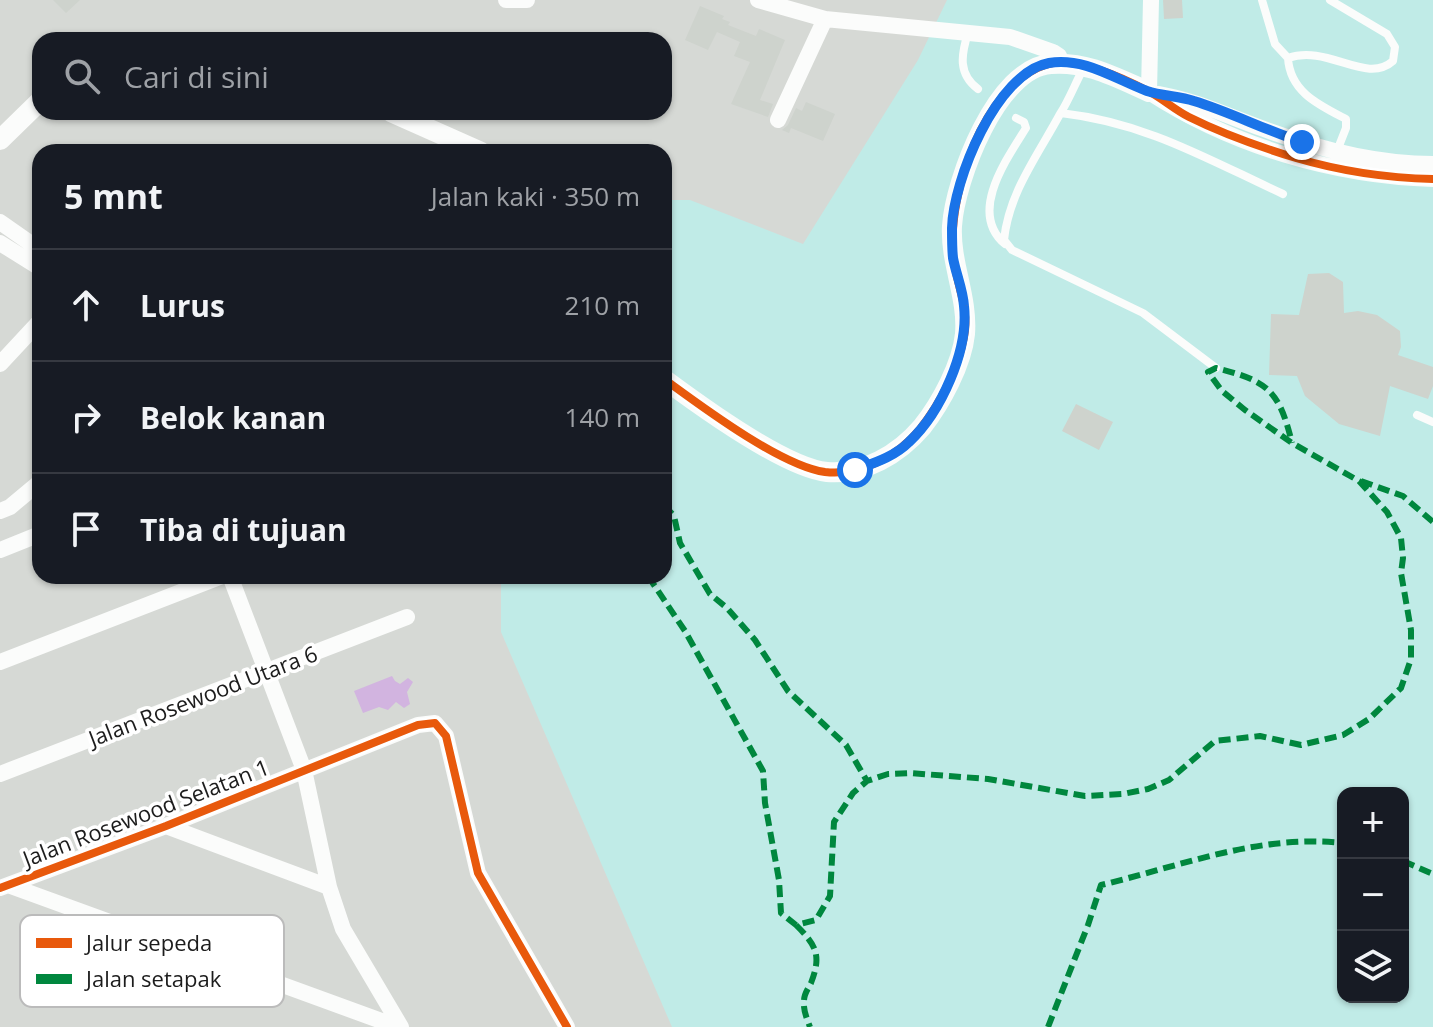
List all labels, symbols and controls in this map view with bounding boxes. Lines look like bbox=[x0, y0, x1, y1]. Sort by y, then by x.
search box bbox=[32, 32, 672, 120]
icon: search bbox=[60, 54, 104, 98]
text: Cari di sini bbox=[124, 56, 269, 97]
route end bbox=[1284, 124, 1320, 160]
text: 5 mnt bbox=[64, 173, 163, 219]
text: Jalan kaki · 350 m bbox=[431, 178, 640, 214]
icon: ahead bbox=[64, 283, 108, 327]
text: Lurus bbox=[140, 285, 225, 326]
text: 210 m bbox=[565, 287, 640, 323]
icon: right bbox=[64, 395, 108, 439]
text: Belok kanan bbox=[140, 397, 326, 438]
text: 140 m bbox=[565, 399, 640, 435]
route start bbox=[837, 452, 873, 488]
icon: arrive bbox=[64, 507, 108, 551]
text: Tiba di tujuan bbox=[140, 509, 347, 550]
street label: Jalan Rosewood Utara 6 bbox=[82, 638, 321, 753]
street label: Jalan Rosewood Selatan 1 bbox=[16, 751, 273, 874]
map controls bbox=[1337, 787, 1409, 1003]
button: + bbox=[1337, 787, 1409, 859]
button: − bbox=[1337, 859, 1409, 931]
legend bbox=[20, 915, 284, 1007]
text: Jalur sepeda bbox=[84, 927, 212, 957]
button: layers bbox=[1337, 931, 1409, 1003]
text: Jalan setapak bbox=[84, 963, 222, 993]

